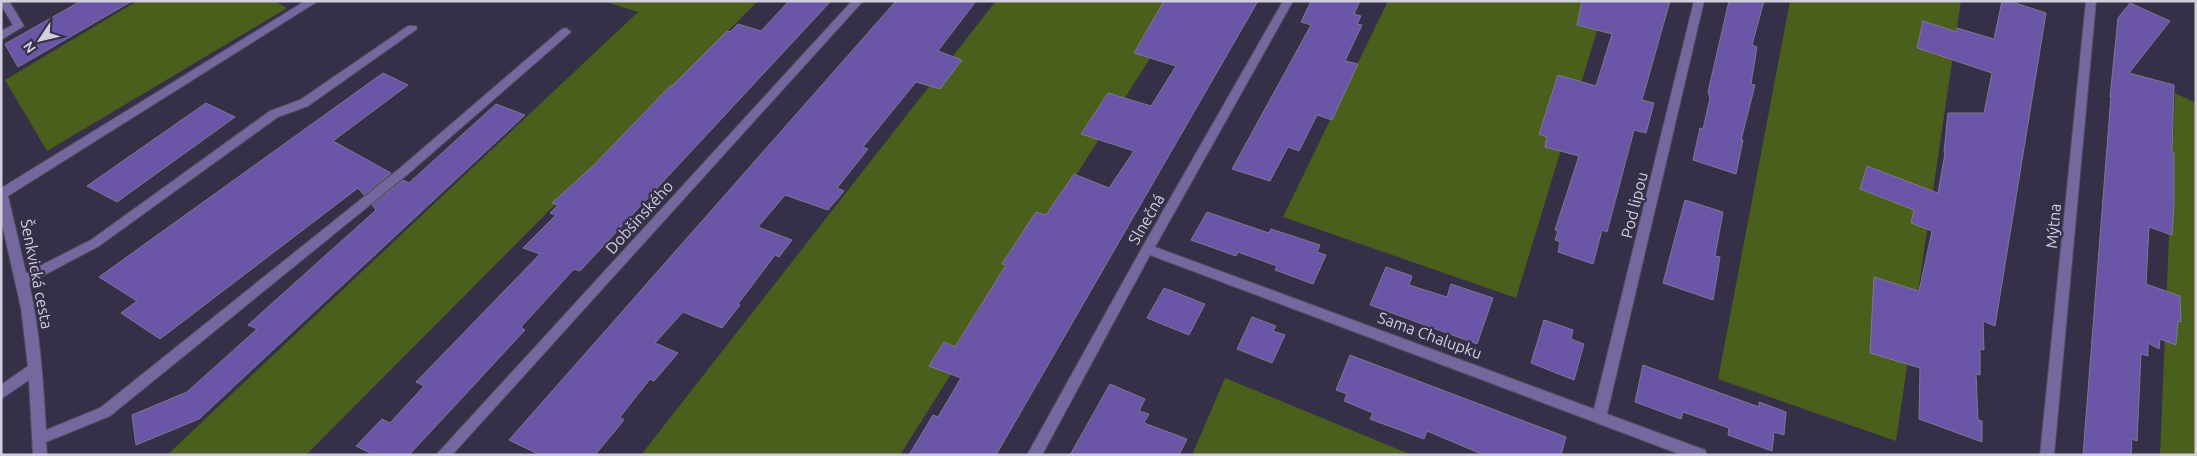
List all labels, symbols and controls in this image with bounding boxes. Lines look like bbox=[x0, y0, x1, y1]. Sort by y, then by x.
north arrow bbox=[15, 15, 65, 65]
text: N bbox=[20, 39, 39, 56]
street label: Pod lipou bbox=[1617, 170, 1651, 240]
street label: Dobšinského bbox=[602, 177, 676, 257]
street label: Slnečná bbox=[1124, 191, 1168, 247]
street label: Mýtna bbox=[2042, 203, 2064, 249]
street label: Šenkvická cesta bbox=[18, 218, 57, 330]
street label: Sama Chalupku bbox=[1376, 308, 1484, 362]

